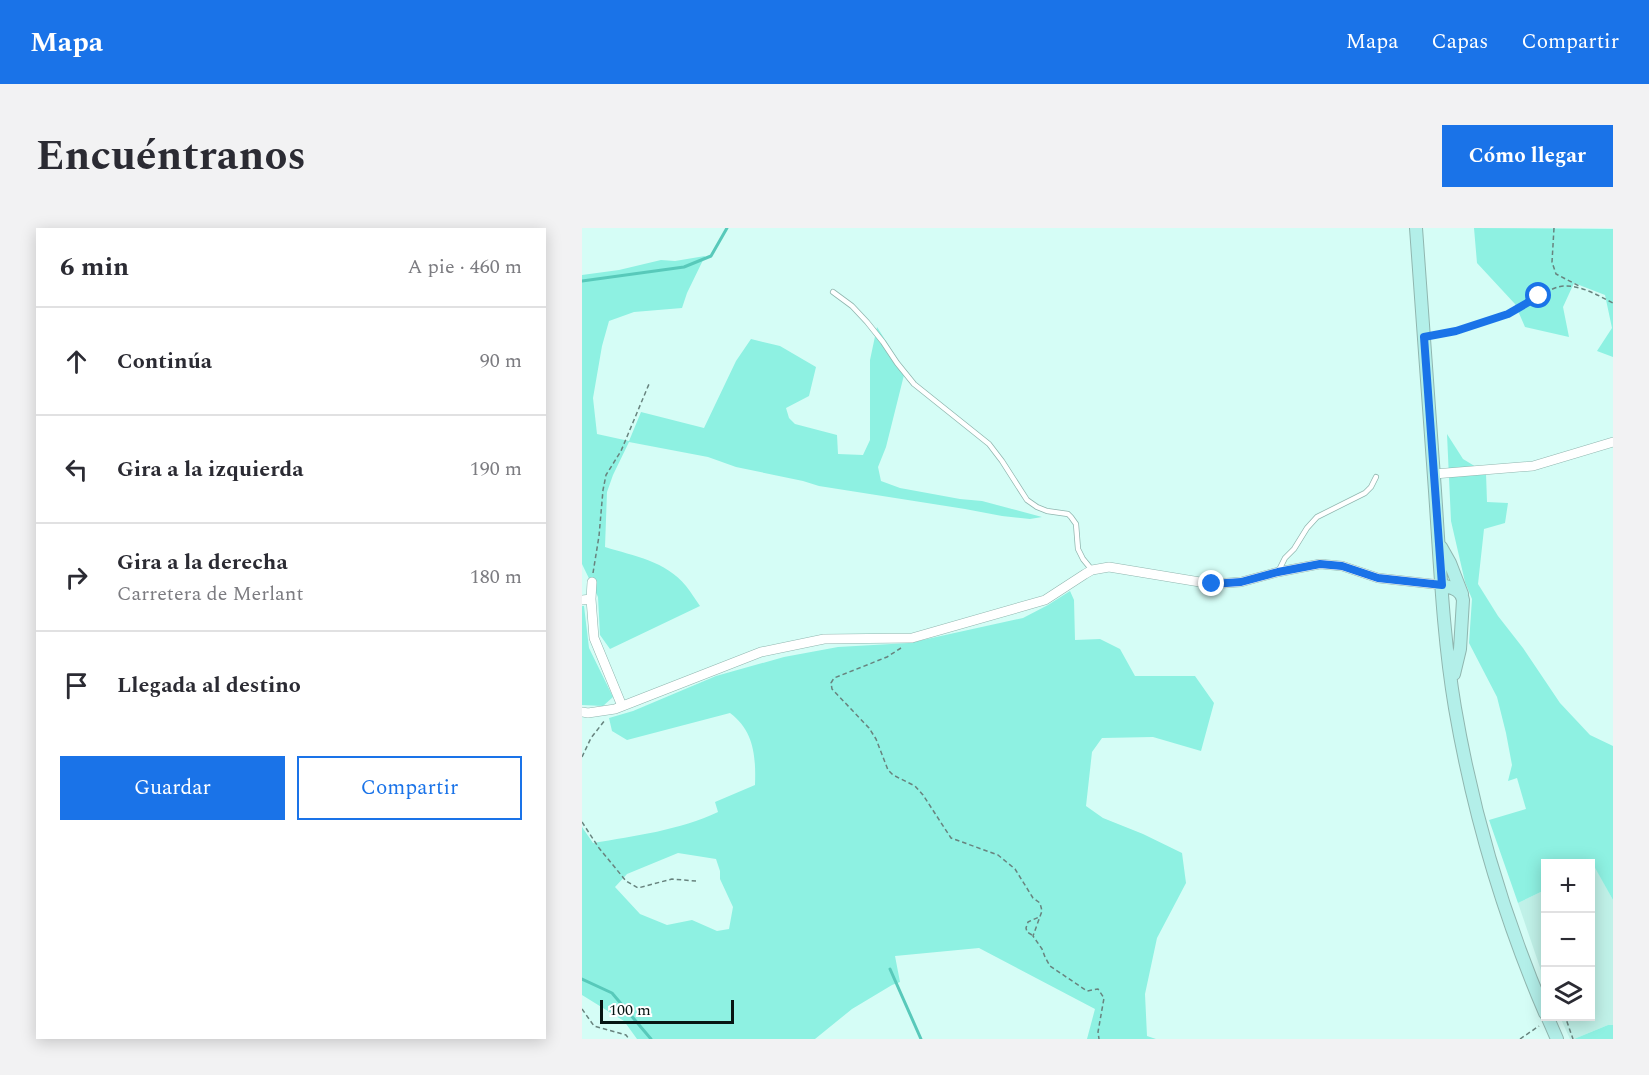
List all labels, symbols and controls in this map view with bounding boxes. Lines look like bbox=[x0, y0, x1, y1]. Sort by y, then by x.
text: Mapa bbox=[30, 21, 103, 64]
text: Mapa bbox=[1346, 26, 1399, 58]
text: Capas bbox=[1432, 26, 1488, 58]
text: Compartir bbox=[1521, 26, 1619, 58]
text: Encuéntranos bbox=[36, 125, 306, 188]
button: Cómo llegar bbox=[1442, 125, 1613, 187]
text: 6 min bbox=[60, 247, 129, 287]
text: A pie · 460 m bbox=[408, 252, 522, 282]
route start bbox=[1525, 282, 1551, 308]
icon: ahead bbox=[60, 345, 93, 378]
text: Continúa bbox=[117, 345, 212, 378]
text: 90 m bbox=[480, 346, 522, 376]
icon: left bbox=[60, 453, 93, 486]
text: Gira a la izquierda bbox=[117, 453, 304, 486]
text: 190 m bbox=[470, 454, 522, 484]
text: Gira a la derecha bbox=[117, 546, 288, 579]
icon: right bbox=[60, 561, 93, 594]
text: 180 m bbox=[470, 562, 522, 592]
route end bbox=[1198, 570, 1224, 596]
text: Carretera de Merlant bbox=[117, 579, 304, 609]
icon: arrive bbox=[60, 669, 93, 702]
text: Llegada al destino bbox=[117, 669, 301, 702]
button: Guardar bbox=[60, 756, 285, 820]
button: Compartir bbox=[297, 756, 522, 820]
map controls bbox=[1541, 859, 1595, 1021]
button: + bbox=[1541, 859, 1595, 913]
button: − bbox=[1541, 913, 1595, 967]
button: layers bbox=[1541, 967, 1595, 1021]
scale bar bbox=[600, 997, 734, 1024]
text: 100 m bbox=[609, 998, 651, 1022]

